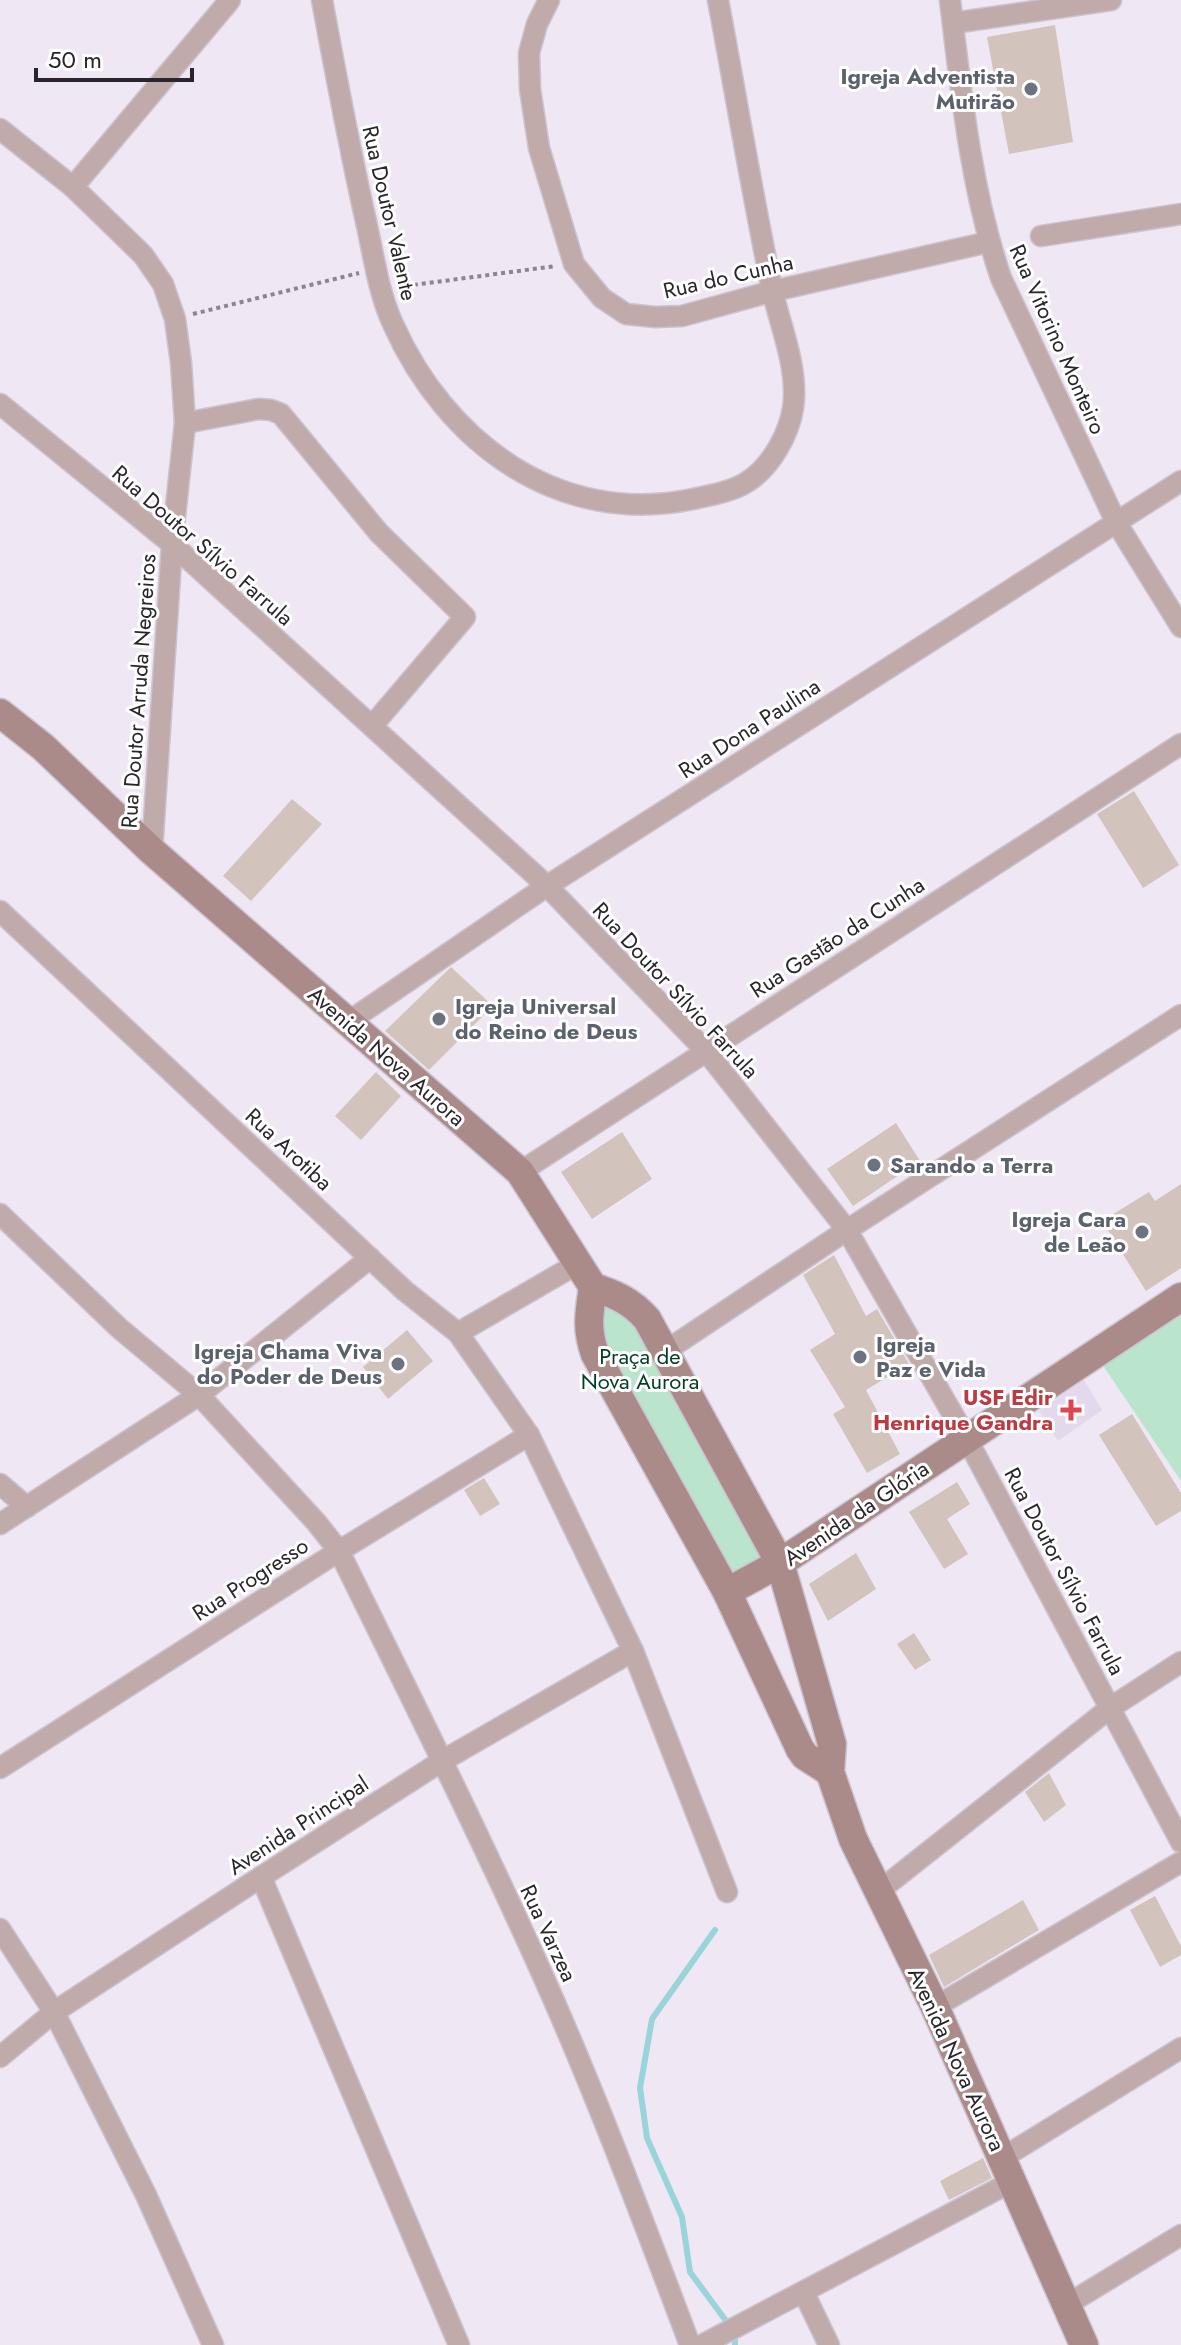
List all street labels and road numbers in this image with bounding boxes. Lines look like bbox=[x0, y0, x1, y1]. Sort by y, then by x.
street label: Rua Doutor Valente bbox=[354, 122, 426, 304]
street label: Rua Vitorino Monteiro bbox=[1002, 239, 1114, 439]
street label: Rua do Cunha bbox=[660, 246, 796, 306]
street label: Rua Doutor Sílvio Farrula bbox=[105, 457, 301, 633]
street label: Rua Doutor Arruda Negreiros bbox=[112, 553, 164, 829]
street label: Rua Dona Paulina bbox=[672, 670, 826, 786]
street label: Rua Gastão da Cunha bbox=[744, 869, 930, 1005]
street label: Rua Doutor Sílvio Farrula bbox=[586, 895, 766, 1085]
street label: Avenida Nova Aurora bbox=[301, 978, 473, 1134]
street label: Rua Arotiba bbox=[238, 1100, 340, 1198]
street label: Avenida da Glória bbox=[777, 1453, 935, 1573]
street label: Rua Doutor Sílvio Farrula bbox=[997, 1461, 1133, 1681]
street label: Rua Progresso bbox=[186, 1529, 314, 1629]
street label: Avenida Principal bbox=[221, 1767, 375, 1883]
street label: Rua Varzea bbox=[513, 1879, 585, 1987]
street label: Avenida Nova Aurora bbox=[900, 1962, 1014, 2156]

